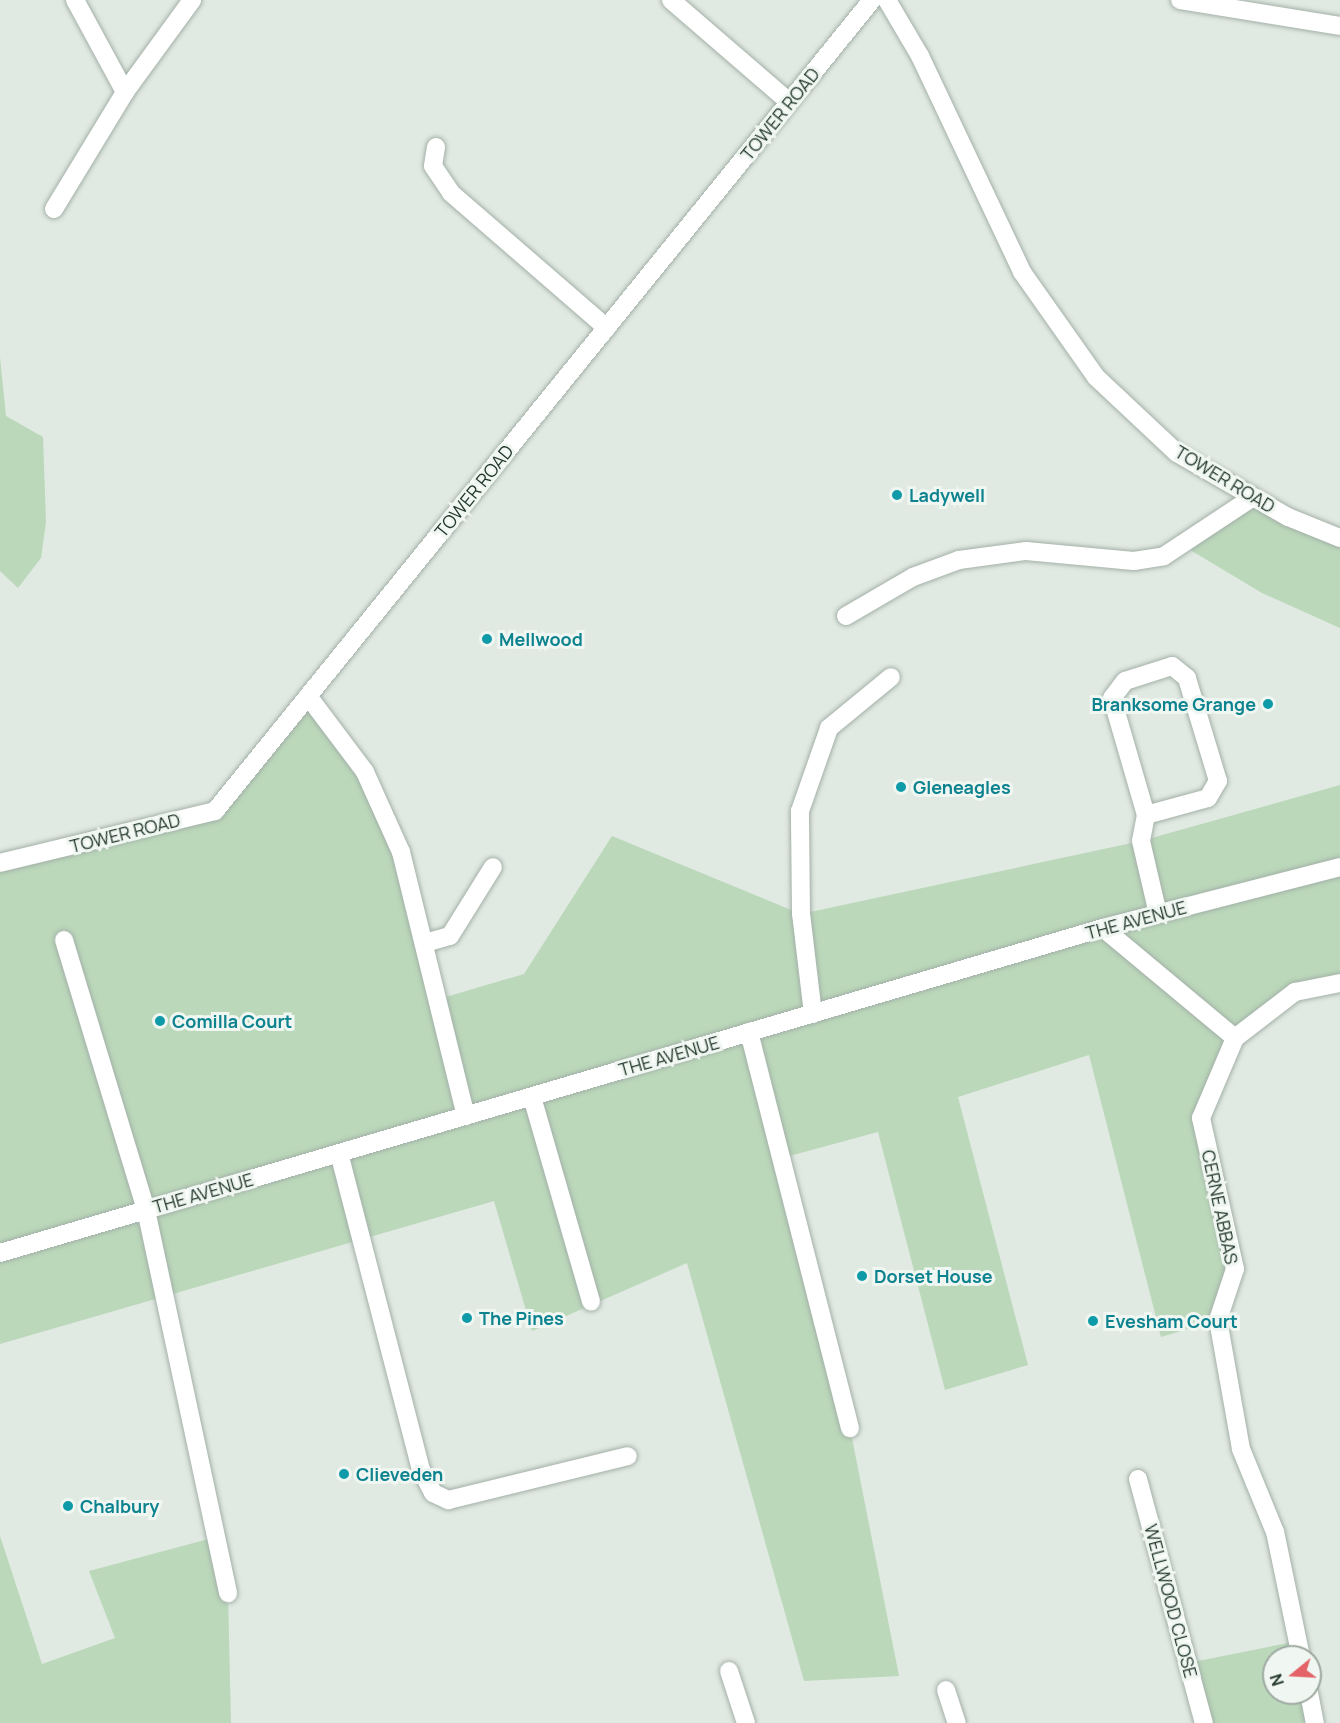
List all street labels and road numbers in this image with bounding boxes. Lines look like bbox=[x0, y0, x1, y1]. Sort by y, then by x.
street label: TOWER ROAD bbox=[736, 63, 824, 165]
street label: TOWER ROAD bbox=[430, 440, 518, 542]
street label: TOWER ROAD bbox=[1171, 441, 1279, 517]
street label: TOWER ROAD bbox=[68, 809, 182, 857]
street label: THE AVENUE bbox=[1083, 896, 1189, 944]
street label: THE AVENUE bbox=[616, 1031, 722, 1081]
street label: CERNE ABBAS bbox=[1197, 1148, 1243, 1266]
street label: THE AVENUE bbox=[150, 1168, 256, 1218]
street label: WELLWOOD CLOSE bbox=[1140, 1522, 1202, 1680]

